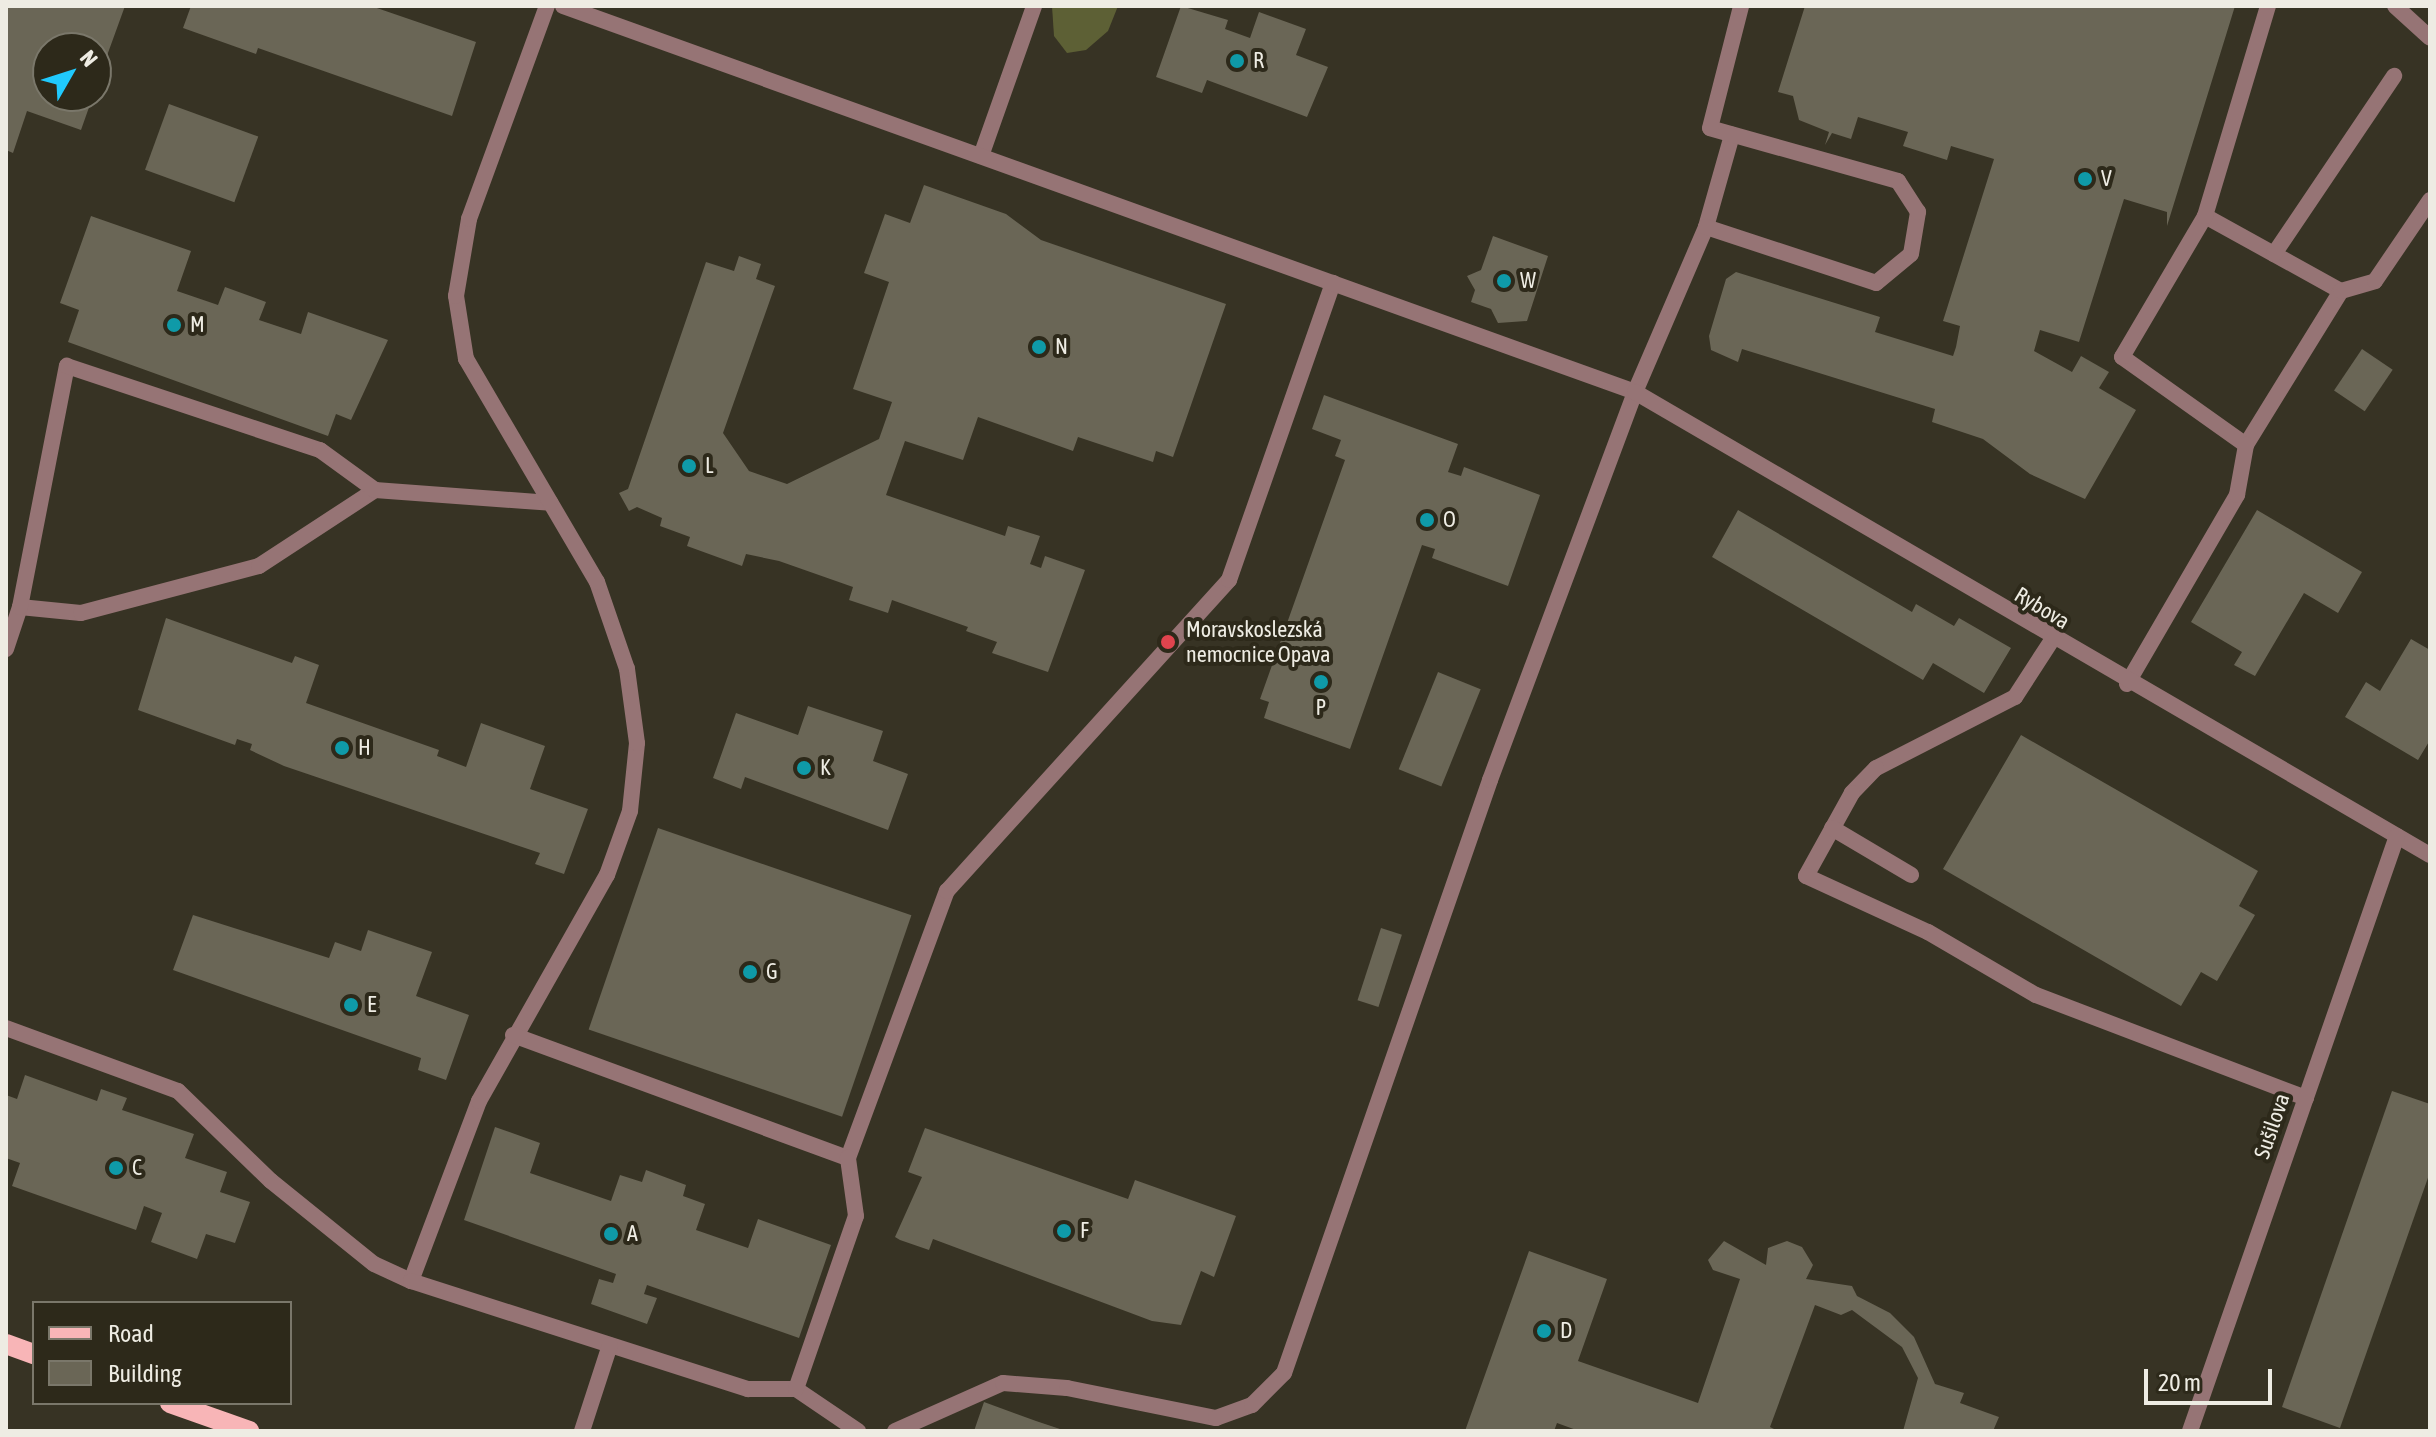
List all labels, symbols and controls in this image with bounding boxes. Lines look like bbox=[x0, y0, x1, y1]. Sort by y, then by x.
north arrow bbox=[32, 32, 112, 112]
text: N bbox=[75, 45, 103, 71]
place label: R bbox=[1253, 48, 1264, 74]
marker: R bbox=[1228, 52, 1246, 70]
place label: V bbox=[2101, 166, 2112, 192]
marker: V bbox=[2076, 170, 2094, 188]
place label: W bbox=[1520, 268, 1536, 294]
marker: W bbox=[1495, 272, 1513, 290]
place label: M bbox=[190, 312, 205, 338]
marker: M bbox=[165, 316, 183, 334]
place label: N bbox=[1055, 334, 1068, 360]
marker: N bbox=[1030, 338, 1048, 356]
place label: L bbox=[705, 453, 714, 479]
marker: L bbox=[680, 457, 698, 475]
place label: O bbox=[1443, 507, 1456, 533]
marker: O bbox=[1418, 511, 1436, 529]
street label: Rybova bbox=[2010, 581, 2074, 635]
place label: Moravskoslezská nemocnice Opava bbox=[1186, 616, 1330, 668]
marker: Moravskoslezská nemocnice Opava bbox=[1157, 631, 1179, 653]
marker: P bbox=[1312, 673, 1330, 691]
place label: P bbox=[1316, 695, 1326, 721]
place label: H bbox=[358, 735, 371, 761]
marker: H bbox=[333, 739, 351, 757]
place label: K bbox=[820, 755, 831, 781]
marker: K bbox=[795, 759, 813, 777]
place label: G bbox=[766, 959, 778, 985]
marker: G bbox=[741, 963, 759, 981]
place label: E bbox=[367, 992, 376, 1018]
marker: E bbox=[342, 996, 360, 1014]
street label: Sušilova bbox=[2249, 1090, 2295, 1162]
place label: C bbox=[132, 1155, 142, 1181]
marker: C bbox=[107, 1159, 125, 1177]
place label: F bbox=[1080, 1218, 1089, 1244]
place label: A bbox=[627, 1221, 638, 1247]
marker: F bbox=[1055, 1222, 1073, 1240]
marker: A bbox=[602, 1225, 620, 1243]
legend bbox=[32, 1301, 292, 1405]
place label: D bbox=[1560, 1318, 1572, 1344]
text: Road bbox=[108, 1320, 154, 1347]
marker: D bbox=[1535, 1322, 1553, 1340]
scale bar bbox=[2148, 1353, 2276, 1403]
text: Building bbox=[108, 1360, 181, 1387]
text: 20 m bbox=[2158, 1369, 2201, 1396]

